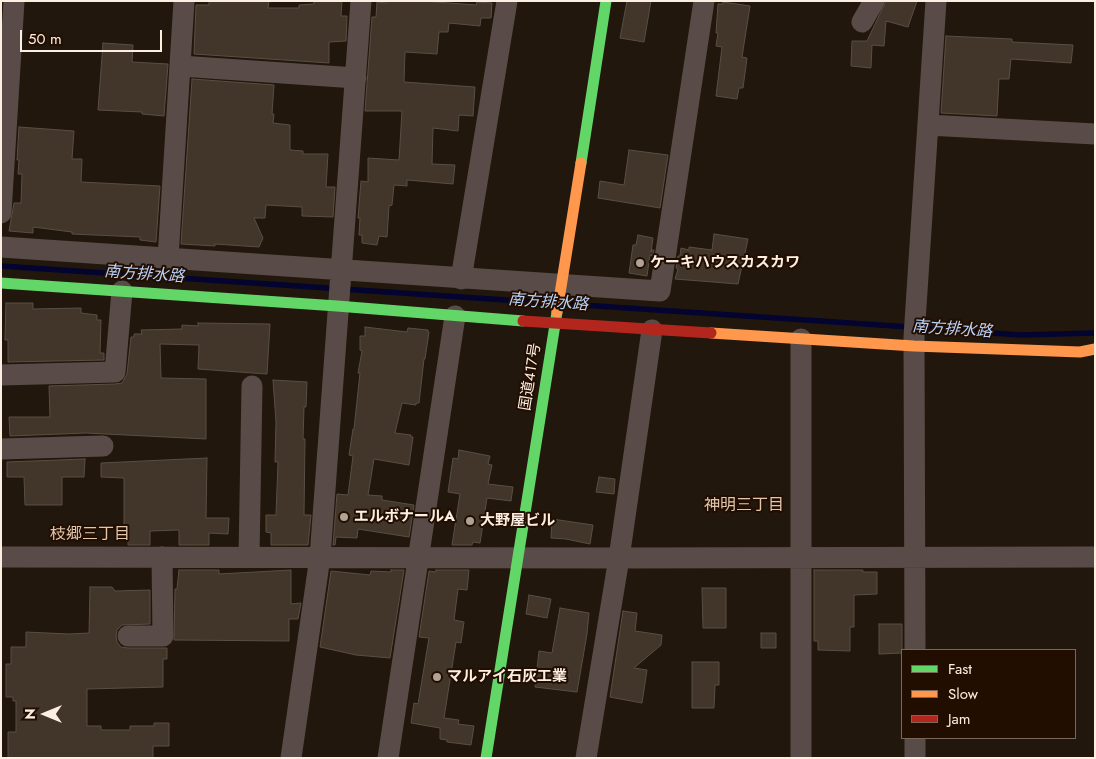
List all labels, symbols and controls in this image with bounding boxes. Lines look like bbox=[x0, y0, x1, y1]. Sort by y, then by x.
scale bar bbox=[22, 20, 165, 52]
text: 50 m bbox=[28, 28, 62, 50]
place label: ケーキハウスカスカワ bbox=[650, 254, 800, 272]
marker: ケーキハウスカスカワ bbox=[634, 257, 646, 269]
water label: 南方排水路 bbox=[103, 263, 185, 287]
water label: 南方排水路 bbox=[507, 291, 589, 315]
water label: 南方排水路 bbox=[911, 318, 993, 342]
street label: 国道417号 bbox=[517, 342, 545, 412]
district label: 神明三丁目 bbox=[704, 496, 784, 516]
place label: エルボナールA bbox=[354, 508, 455, 526]
marker: エルボナールA bbox=[338, 511, 350, 523]
place label: 大野屋ビル bbox=[480, 512, 555, 530]
marker: 大野屋ビル bbox=[464, 515, 476, 527]
district label: 枝郷三丁目 bbox=[50, 525, 130, 545]
legend bbox=[901, 649, 1076, 739]
text: Fast bbox=[948, 658, 972, 680]
place label: マルアイ石灰工業 bbox=[447, 668, 567, 686]
marker: マルアイ石灰工業 bbox=[431, 671, 443, 683]
text: Slow bbox=[948, 683, 978, 705]
north arrow bbox=[20, 689, 70, 739]
text: N bbox=[20, 708, 40, 720]
text: Jam bbox=[948, 708, 971, 730]

